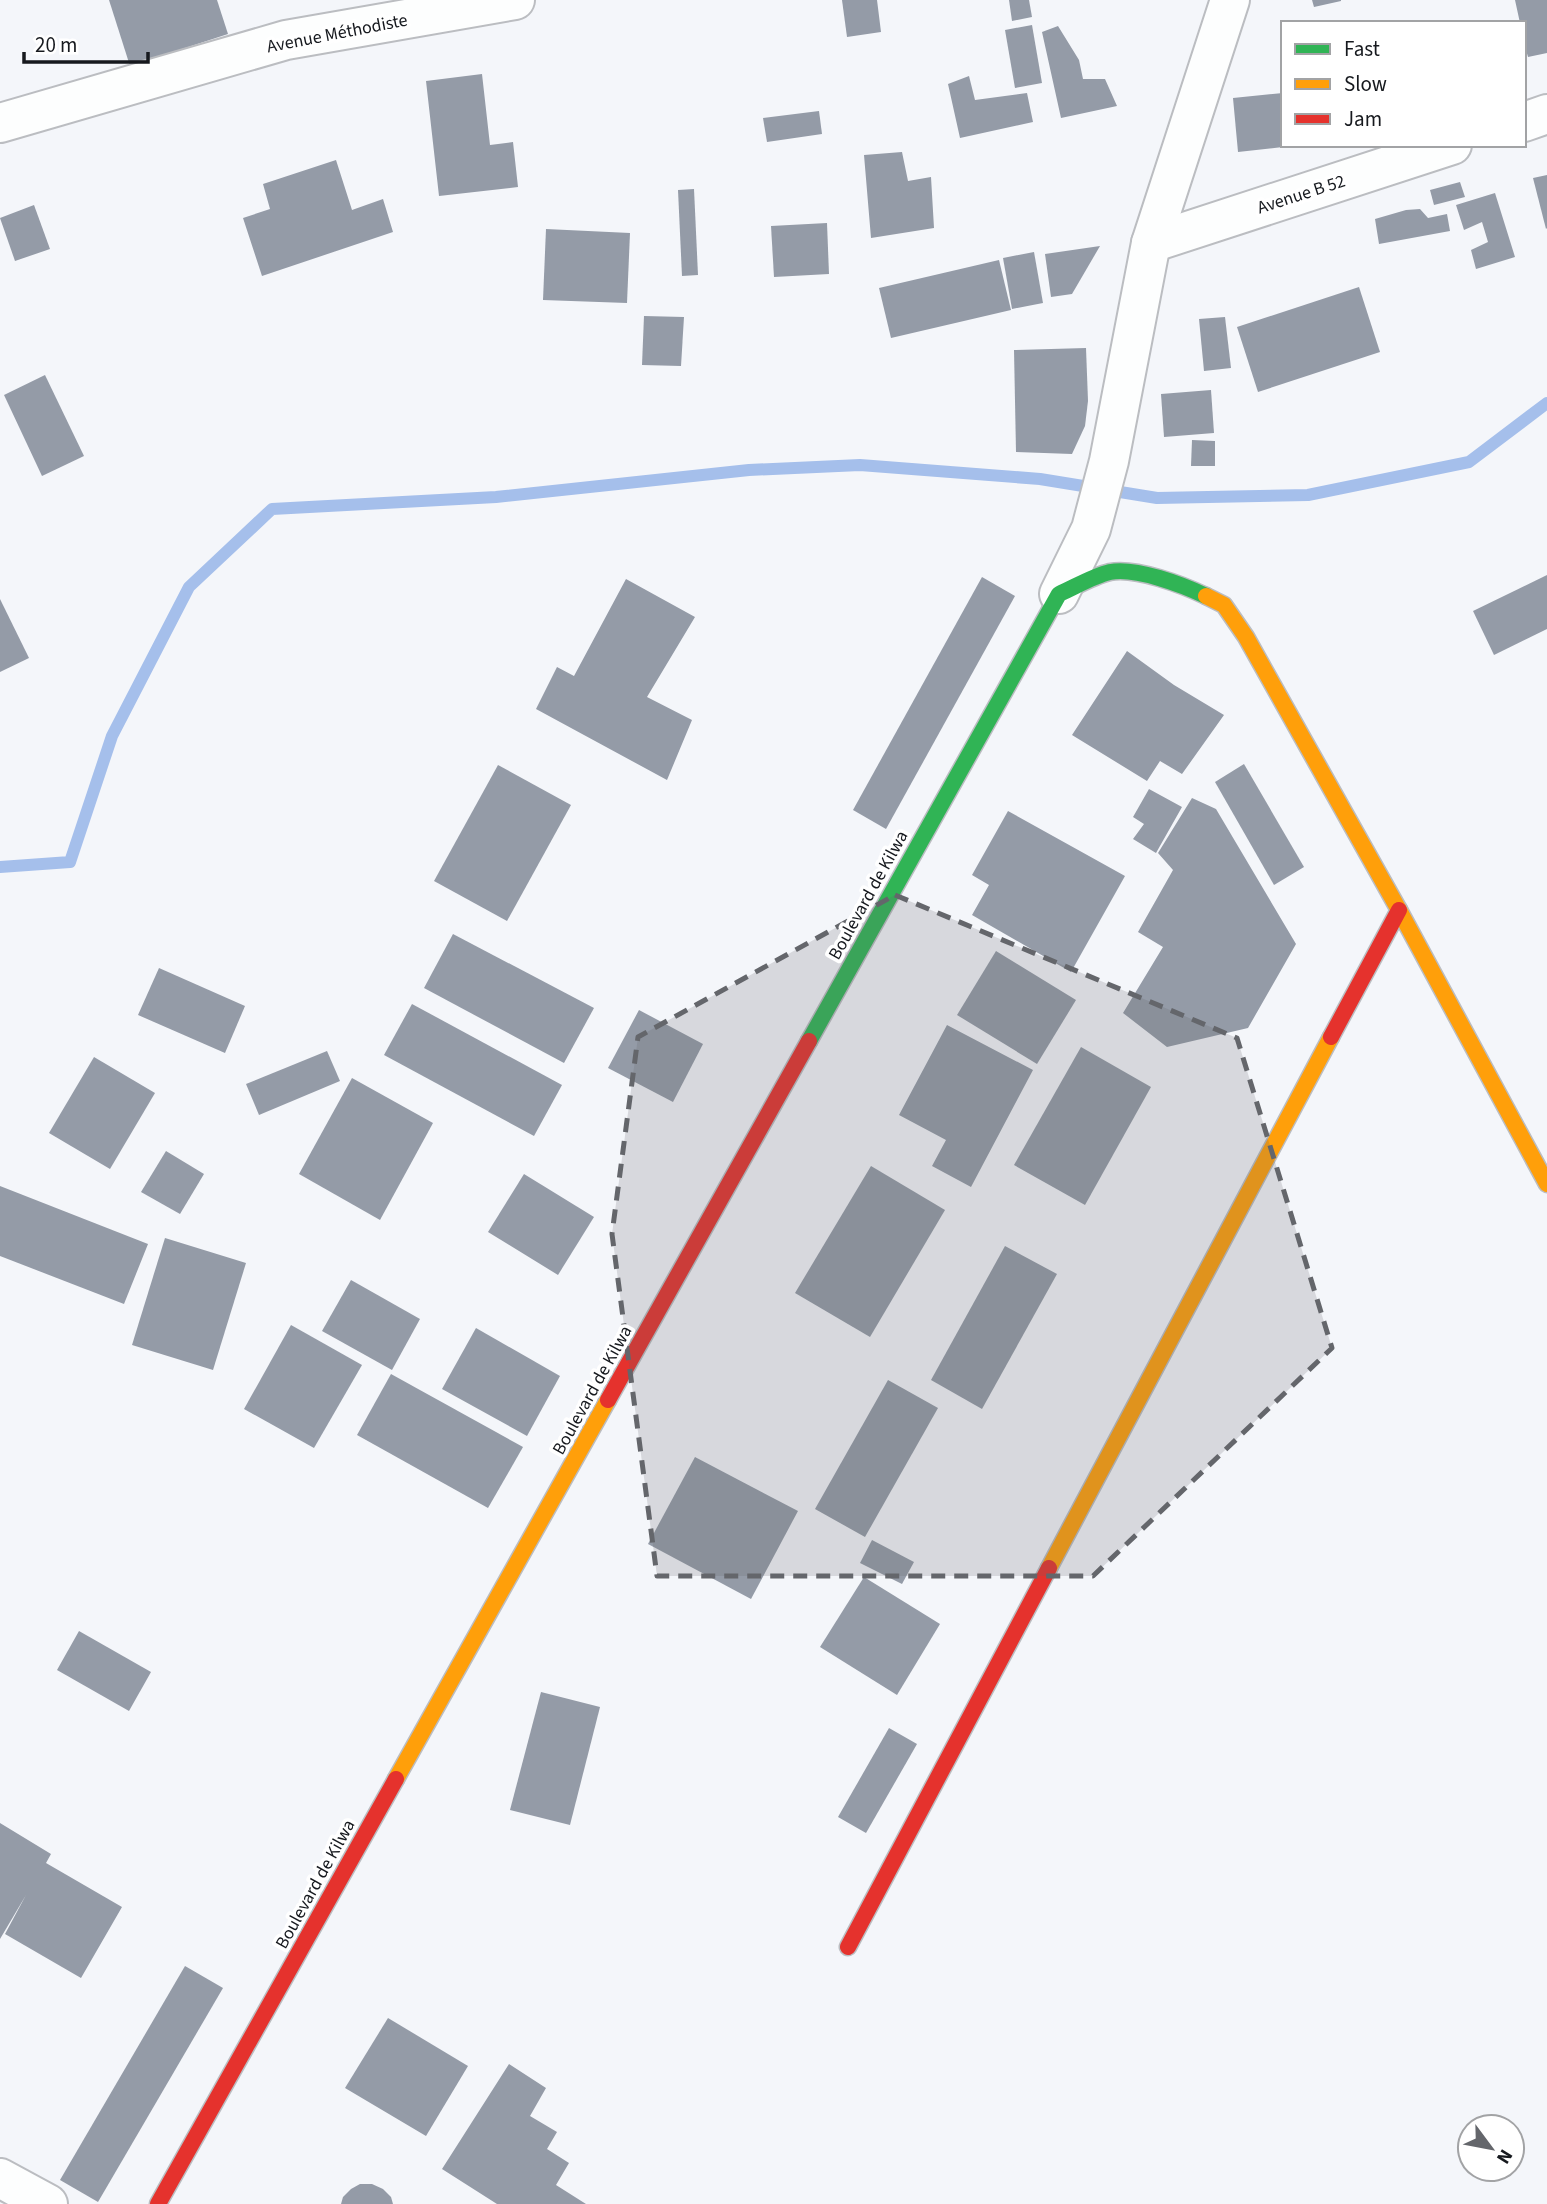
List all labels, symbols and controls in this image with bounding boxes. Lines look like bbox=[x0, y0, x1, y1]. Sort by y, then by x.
street label: Avenue Méthodiste bbox=[265, 8, 410, 59]
scale bar bbox=[24, 21, 149, 65]
legend bbox=[1281, 21, 1526, 147]
text: 20 m bbox=[35, 30, 77, 60]
text: Fast bbox=[1344, 34, 1380, 64]
text: Slow bbox=[1344, 69, 1387, 99]
text: Jam bbox=[1344, 104, 1382, 134]
street label: Avenue B 52 bbox=[1254, 168, 1348, 220]
street label: Boulevard de Kilwa bbox=[823, 826, 914, 964]
street label: Boulevard de Kilwa bbox=[547, 1321, 638, 1459]
street label: Boulevard de Kilwa bbox=[270, 1815, 361, 1953]
north arrow bbox=[1456, 2113, 1526, 2183]
text: N bbox=[1489, 2144, 1519, 2169]

